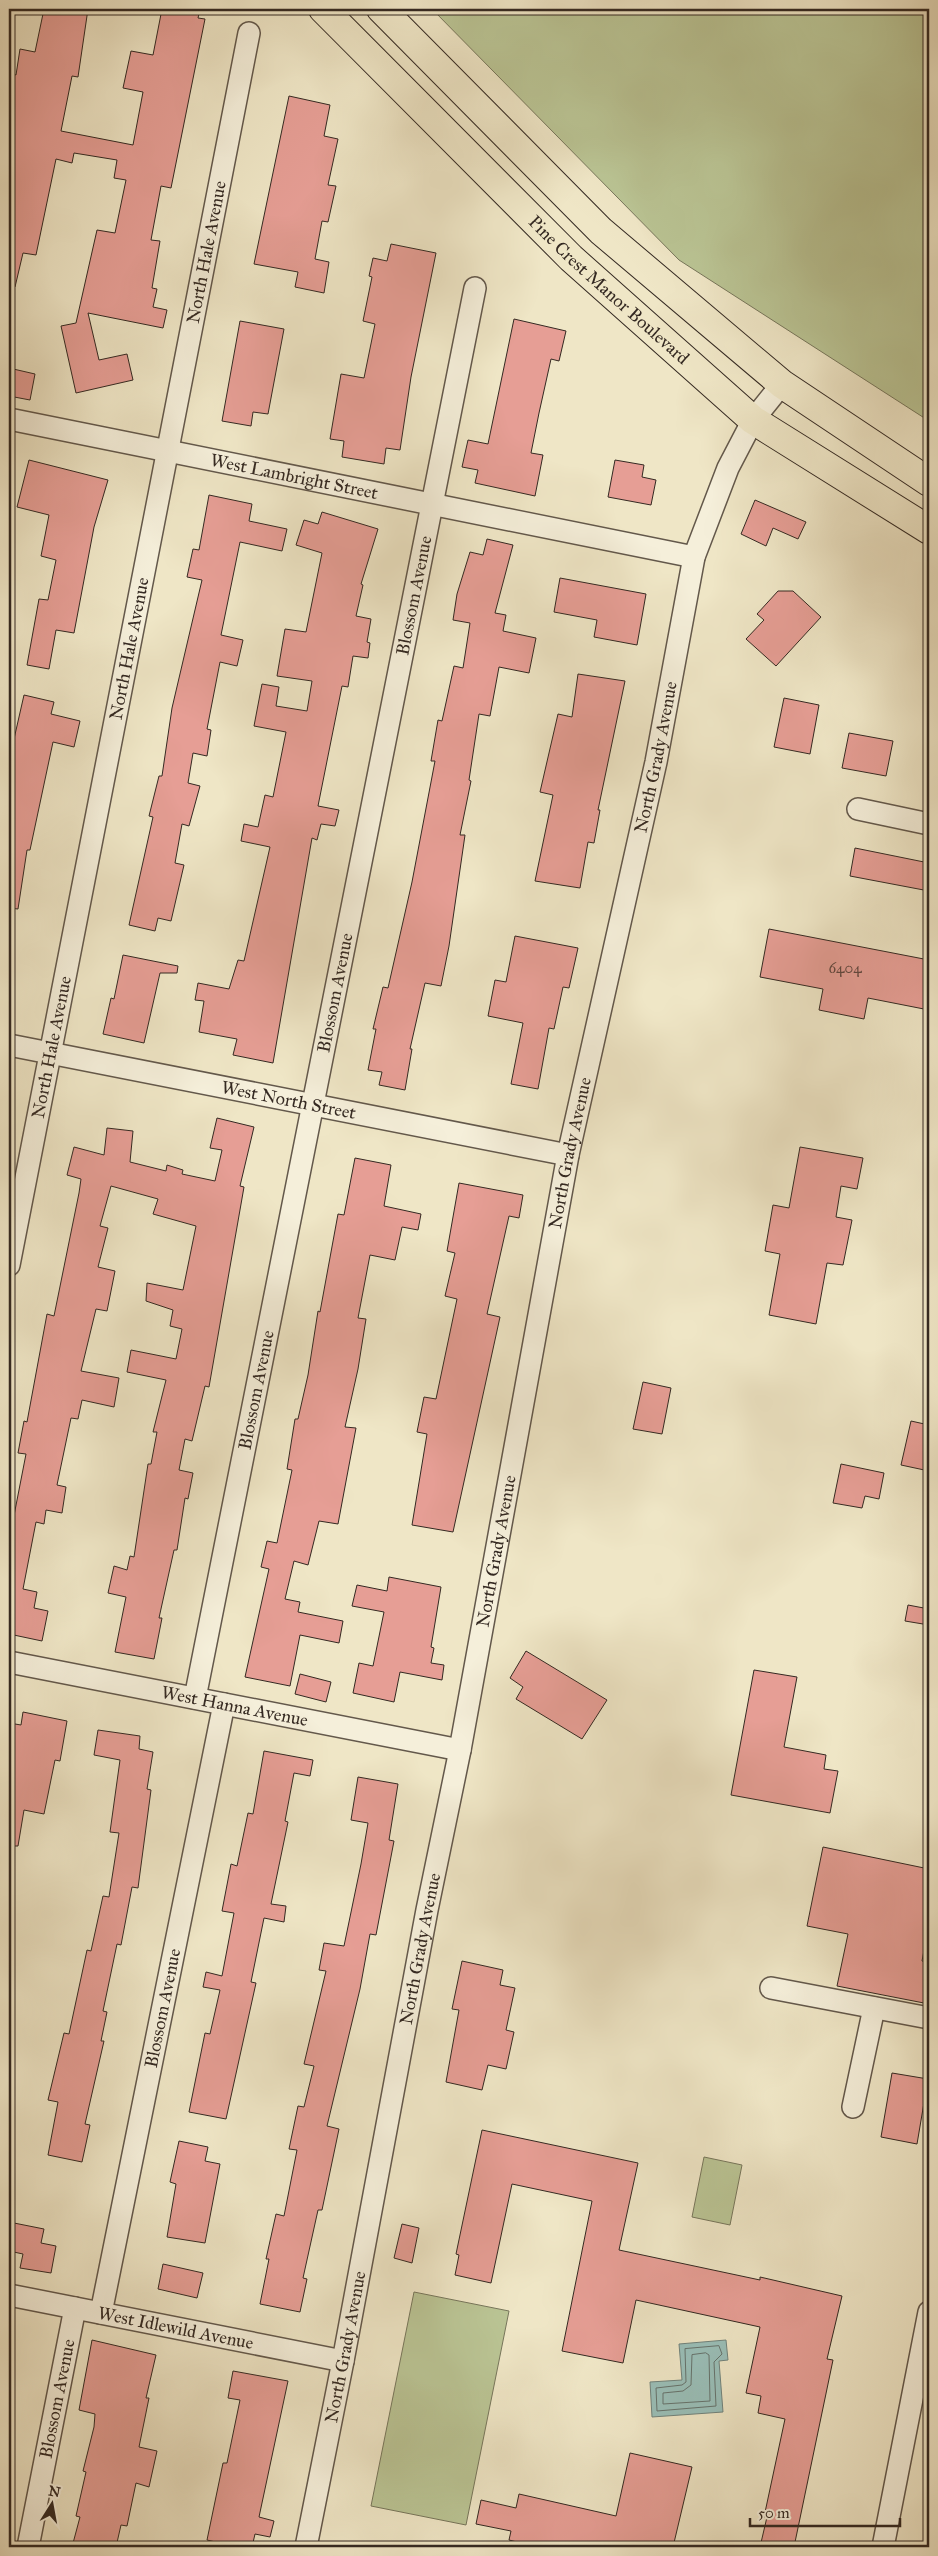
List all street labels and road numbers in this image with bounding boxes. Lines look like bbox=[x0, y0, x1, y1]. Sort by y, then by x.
street label: North Hale Avenue bbox=[182, 179, 231, 325]
street label: Pine Crest Manor Boulevard bbox=[524, 211, 694, 369]
street label: West Lambright Street bbox=[209, 449, 381, 504]
street label: Blossom Avenue bbox=[391, 534, 437, 657]
street label: North Hale Avenue bbox=[104, 575, 154, 722]
street label: North Grady Avenue bbox=[629, 680, 682, 835]
street label: Blossom Avenue bbox=[312, 931, 358, 1054]
street label: North Hale Avenue bbox=[27, 974, 76, 1120]
street label: North Grady Avenue bbox=[544, 1075, 596, 1230]
street label: West North Street bbox=[219, 1076, 358, 1124]
street label: Blossom Avenue bbox=[234, 1328, 279, 1452]
street label: North Grady Avenue bbox=[472, 1473, 521, 1629]
street label: West Hanna Avenue bbox=[160, 1681, 310, 1731]
street label: North Grady Avenue bbox=[395, 1871, 445, 2026]
street label: Blossom Avenue bbox=[140, 1946, 185, 2070]
street label: North Grady Avenue bbox=[320, 2269, 371, 2425]
street label: West Idlewild Avenue bbox=[96, 2302, 255, 2354]
street label: Blossom Avenue bbox=[35, 2337, 80, 2460]

